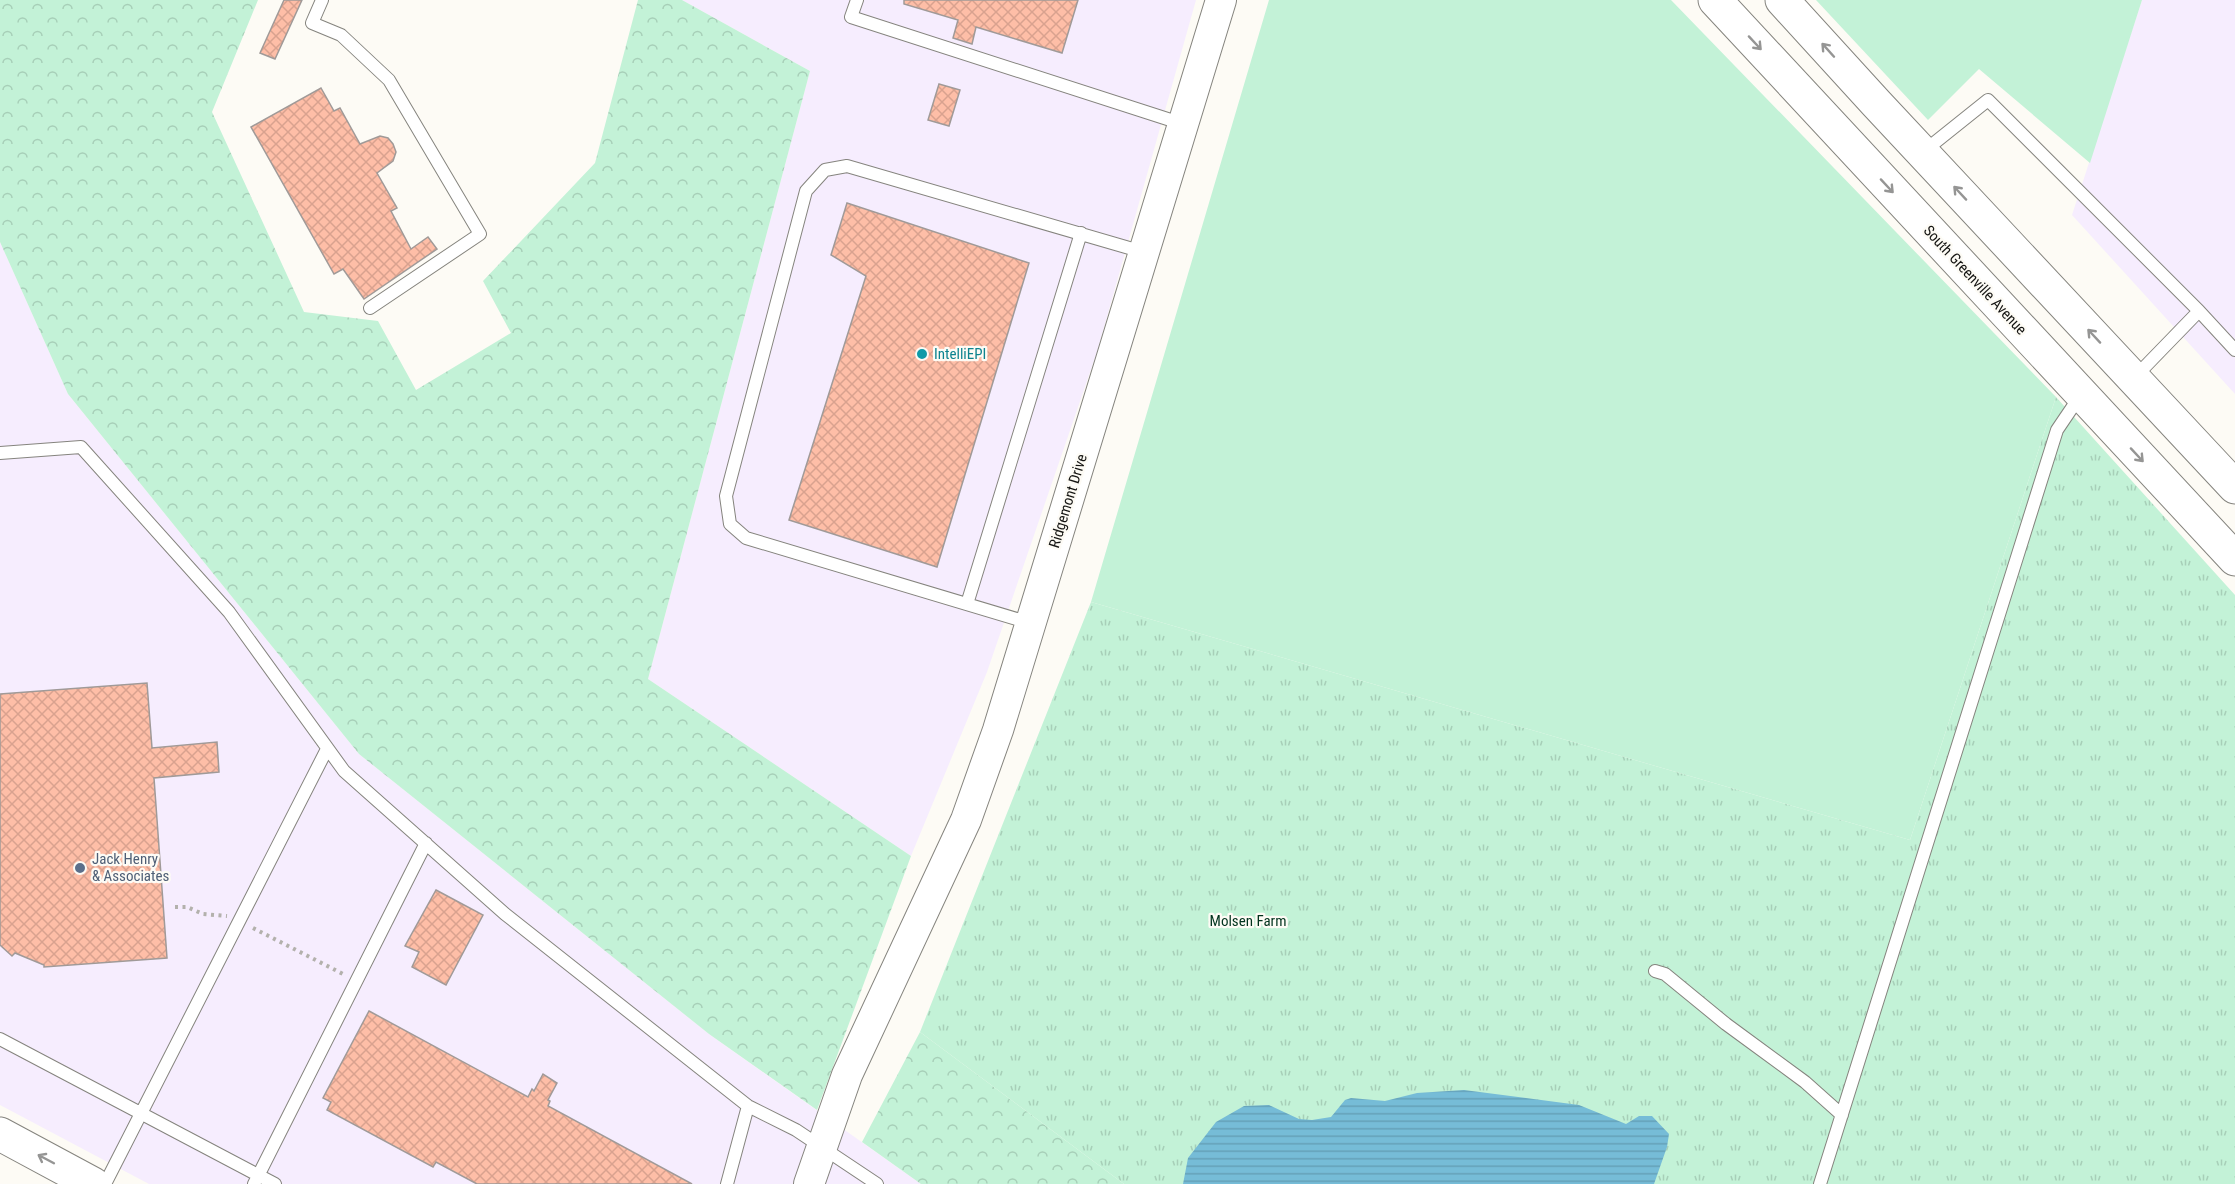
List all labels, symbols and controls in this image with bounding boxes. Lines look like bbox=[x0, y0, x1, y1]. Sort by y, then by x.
one-way arrow bbox=[1748, 35, 1762, 50]
one-way arrow bbox=[1821, 43, 1835, 58]
one-way arrow bbox=[1880, 178, 1894, 193]
one-way arrow bbox=[1953, 186, 1968, 201]
street label: South Greenville Avenue bbox=[1920, 222, 2030, 338]
one-way arrow bbox=[2087, 329, 2101, 344]
place label: IntelliEPI bbox=[934, 345, 986, 363]
marker: IntelliEPI bbox=[915, 347, 929, 361]
one-way arrow bbox=[2130, 448, 2144, 463]
street label: Ridgemont Drive bbox=[1045, 452, 1091, 550]
place label: Jack Henry & Associates bbox=[92, 850, 169, 885]
marker: Jack Henry & Associates bbox=[73, 861, 87, 875]
park label: Molsen Farm bbox=[1210, 912, 1286, 930]
one-way arrow bbox=[38, 1153, 56, 1164]

